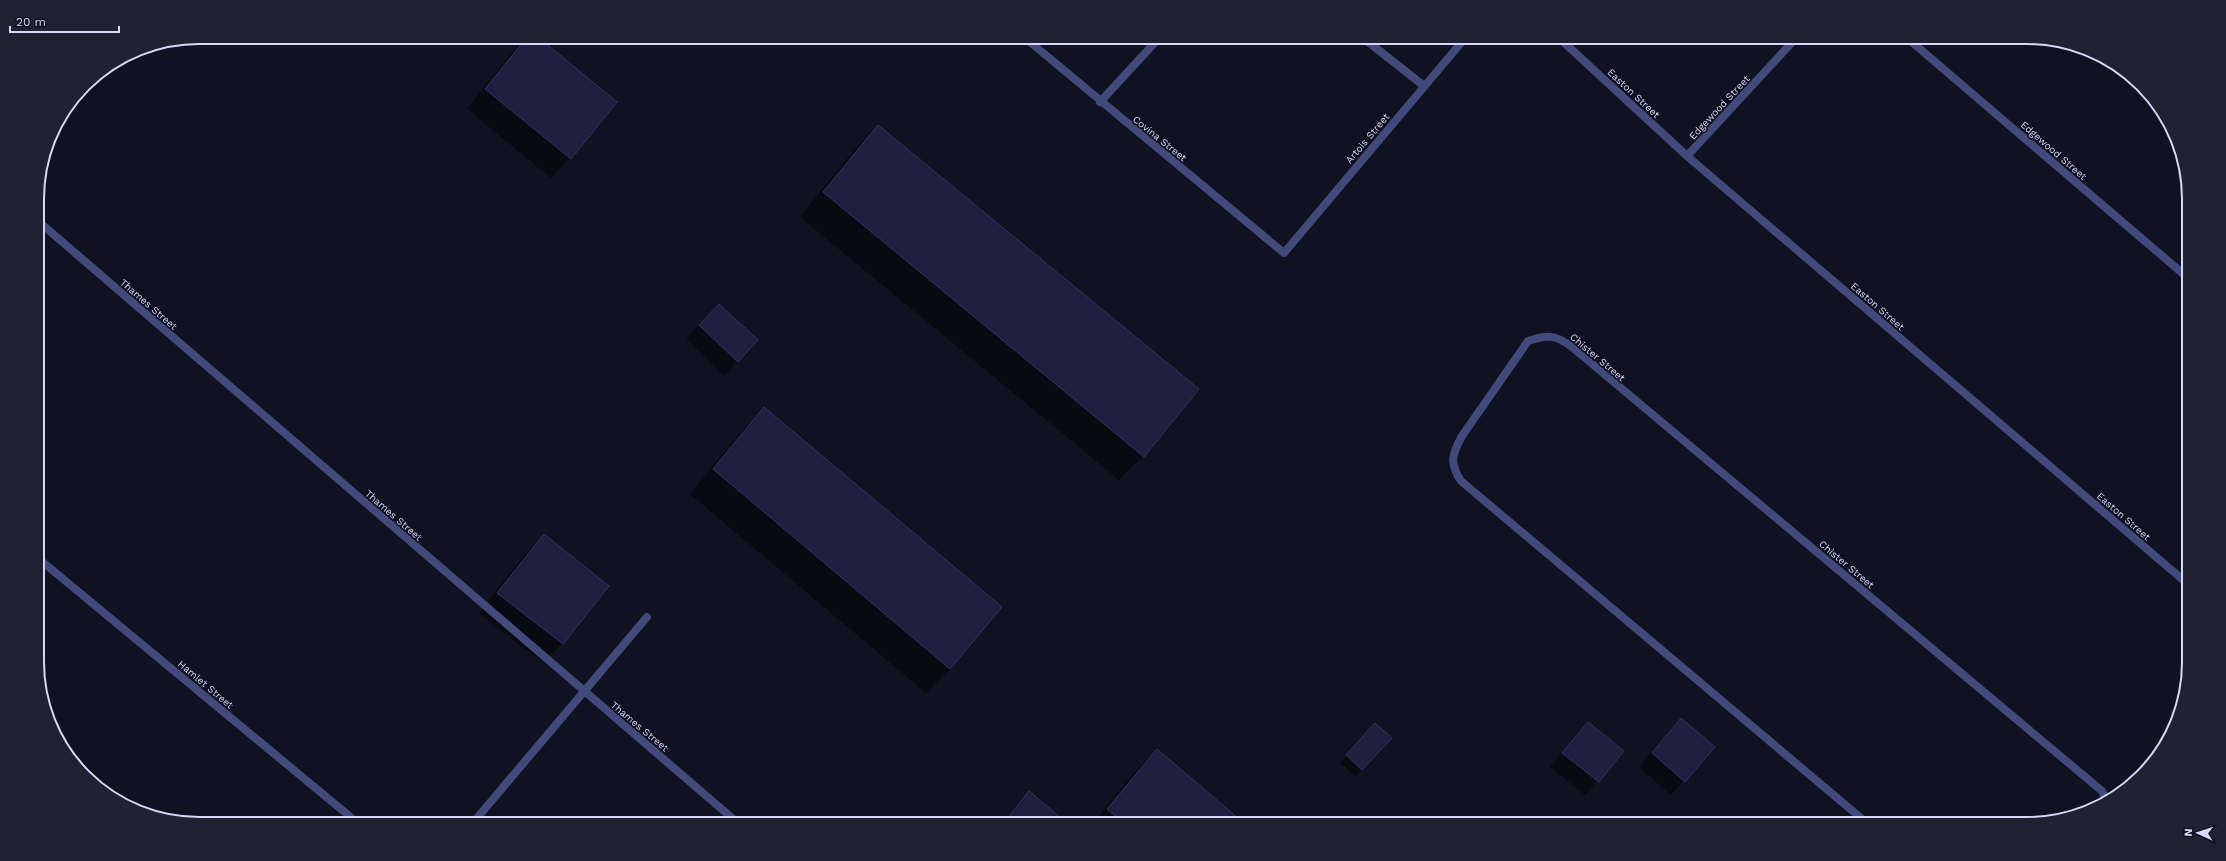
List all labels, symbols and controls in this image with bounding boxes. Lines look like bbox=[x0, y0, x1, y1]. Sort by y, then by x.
scale bar bbox=[10, 8, 119, 34]
text: 20 m bbox=[16, 15, 46, 29]
street label: Easton Street bbox=[1605, 66, 1663, 121]
street label: Edgewood Street bbox=[1687, 73, 1752, 142]
street label: Artois Street bbox=[1343, 110, 1392, 166]
street label: Covina Street bbox=[1131, 113, 1189, 164]
street label: Edgewood Street bbox=[2019, 119, 2089, 182]
street label: Thames Street bbox=[118, 277, 180, 333]
street label: Easton Street bbox=[1849, 280, 1907, 333]
street label: Chister Street bbox=[1568, 331, 1628, 384]
street label: Thames Street bbox=[363, 488, 425, 544]
street label: Easton Street bbox=[2095, 490, 2153, 543]
street label: Chister Street bbox=[1817, 538, 1877, 591]
street label: Hamlet Street bbox=[176, 658, 236, 711]
street label: Thames Street bbox=[609, 699, 671, 754]
north arrow bbox=[2178, 813, 2218, 853]
text: N bbox=[2182, 828, 2195, 837]

